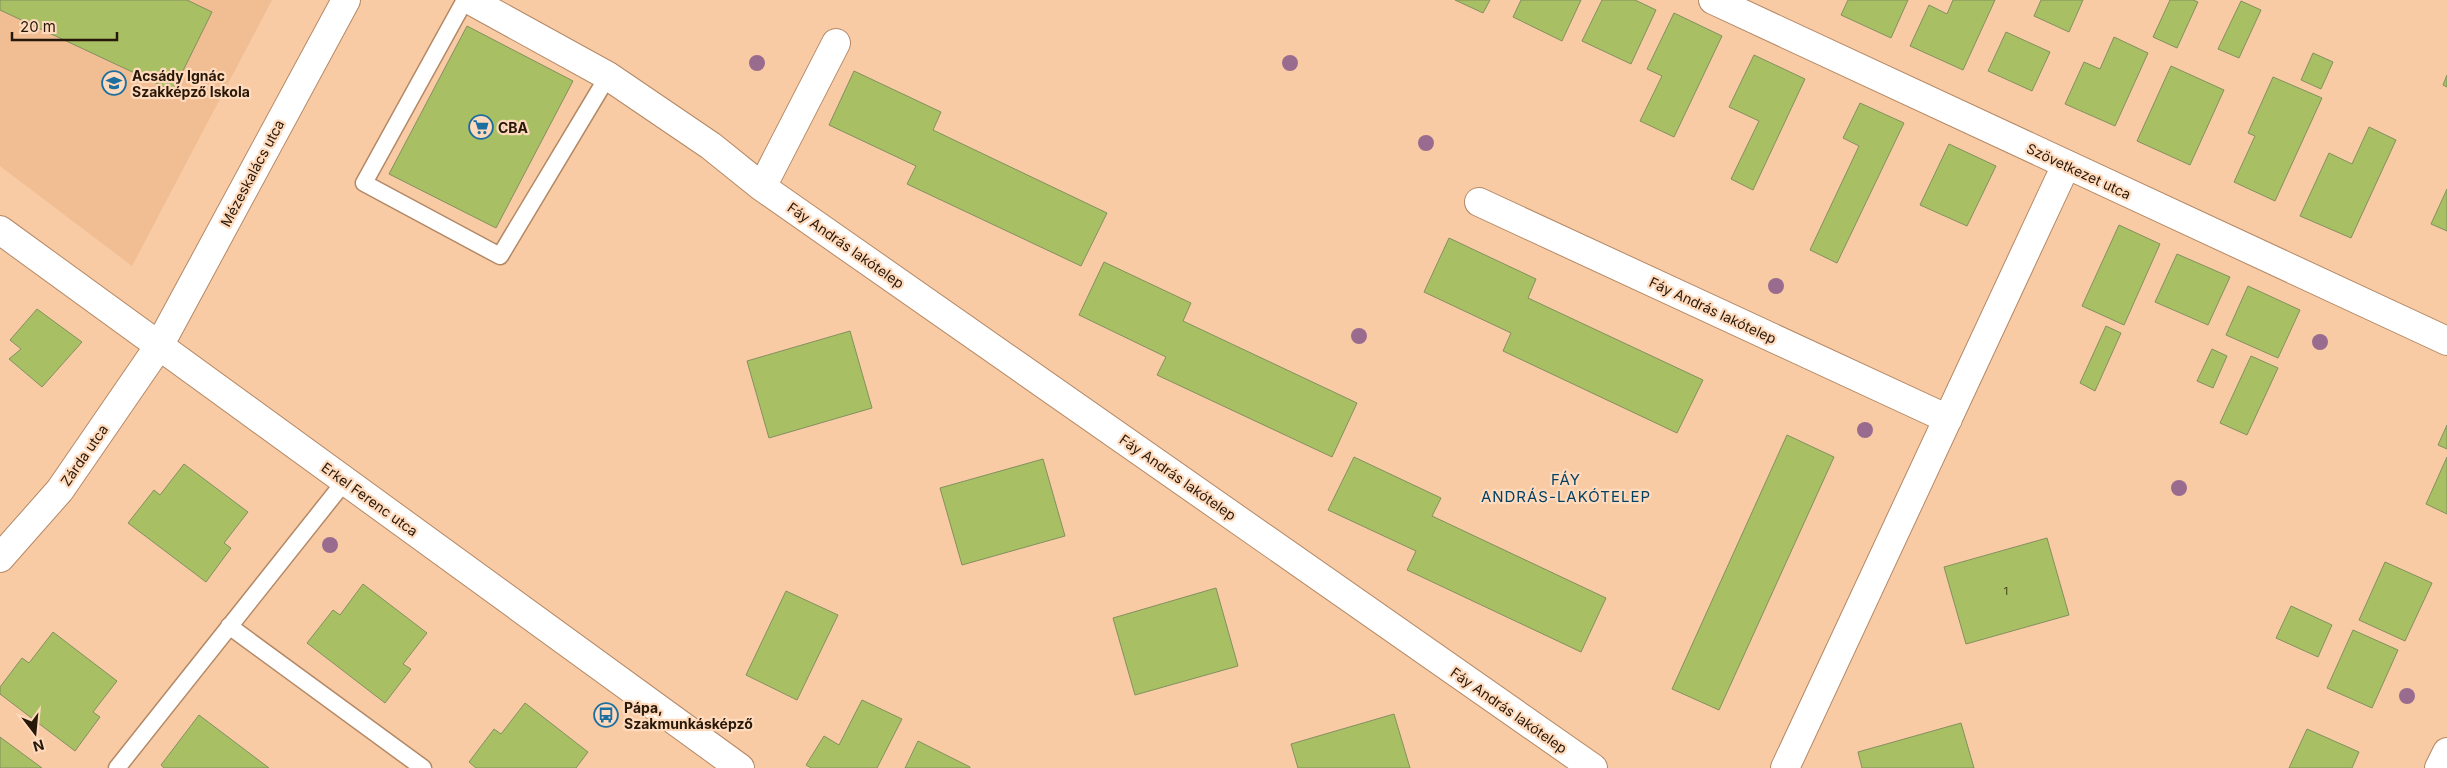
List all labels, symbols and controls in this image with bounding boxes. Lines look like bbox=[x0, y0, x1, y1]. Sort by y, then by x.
scale bar bbox=[12, 10, 118, 42]
text: 20 m bbox=[20, 17, 56, 36]
place label: Acsády Ignác Szakképző Iskola bbox=[132, 67, 250, 100]
school or university icon: Acsády Ignác Szakképző Iskola bbox=[101, 70, 127, 96]
supermarket icon: CBA bbox=[468, 114, 494, 140]
street label: Mézeskalács utca bbox=[217, 117, 287, 229]
place label: CBA bbox=[498, 119, 529, 136]
street label: Szövetkezet utca bbox=[2024, 139, 2134, 203]
street label: Fáy András lakótelep bbox=[785, 198, 907, 292]
street label: Fáy András lakótelep bbox=[1647, 273, 1779, 347]
street label: Zárda utca bbox=[57, 421, 111, 489]
street label: Fáy András lakótelep bbox=[1117, 430, 1239, 524]
street label: Erkel Ferenc utca bbox=[319, 458, 421, 540]
district label: FÁY ANDRÁS-LAKÓTELEP bbox=[1481, 470, 1651, 506]
house number: 1 bbox=[2004, 584, 2008, 598]
street label: Fáy András lakótelep bbox=[1448, 663, 1570, 757]
place label: Pápa, Szakmunkásképző bbox=[624, 699, 753, 732]
bus stop icon: Pápa, Szakmunkásképző bbox=[593, 702, 619, 728]
north arrow bbox=[10, 708, 60, 758]
text: N bbox=[31, 736, 46, 756]

